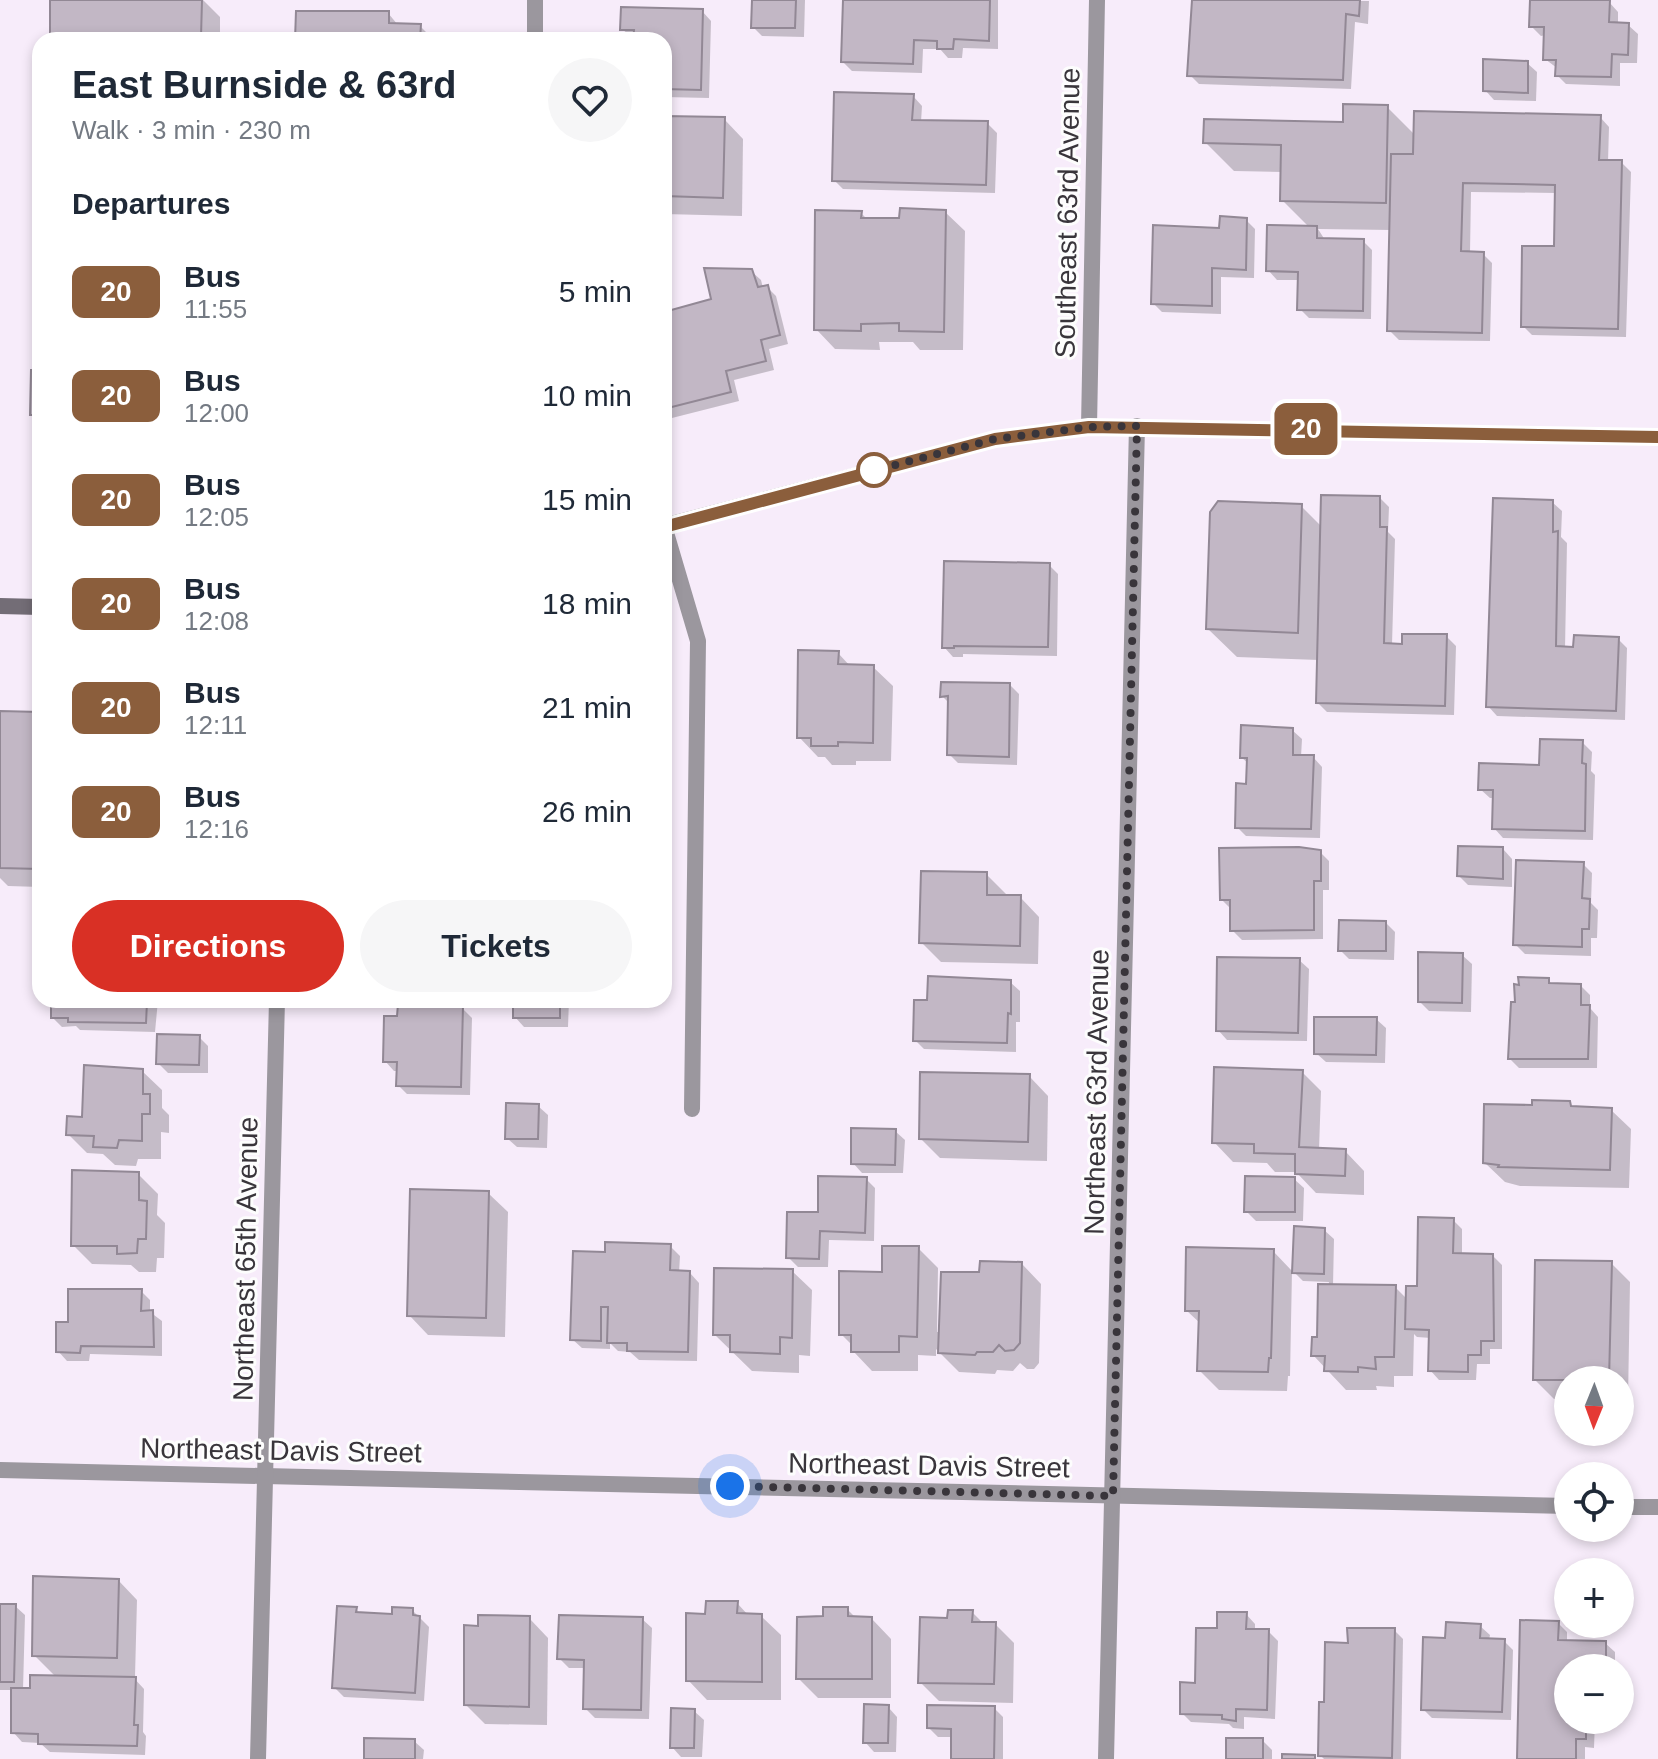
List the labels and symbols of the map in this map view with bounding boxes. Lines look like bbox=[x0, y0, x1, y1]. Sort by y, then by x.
street label: Southeast 63rd Avenue bbox=[1049, 67, 1086, 359]
line badge: 20 bbox=[1270, 403, 1342, 455]
unlabelled marker bbox=[857, 453, 891, 487]
street label: Northeast 63rd Avenue bbox=[1079, 949, 1114, 1235]
street label: Northeast 65th Avenue bbox=[228, 1117, 263, 1401]
north arrow bbox=[1554, 1366, 1634, 1446]
street label: Northeast Davis Street bbox=[140, 1433, 422, 1468]
street label: Northeast Davis Street bbox=[788, 1448, 1070, 1483]
your location bbox=[710, 1466, 750, 1506]

